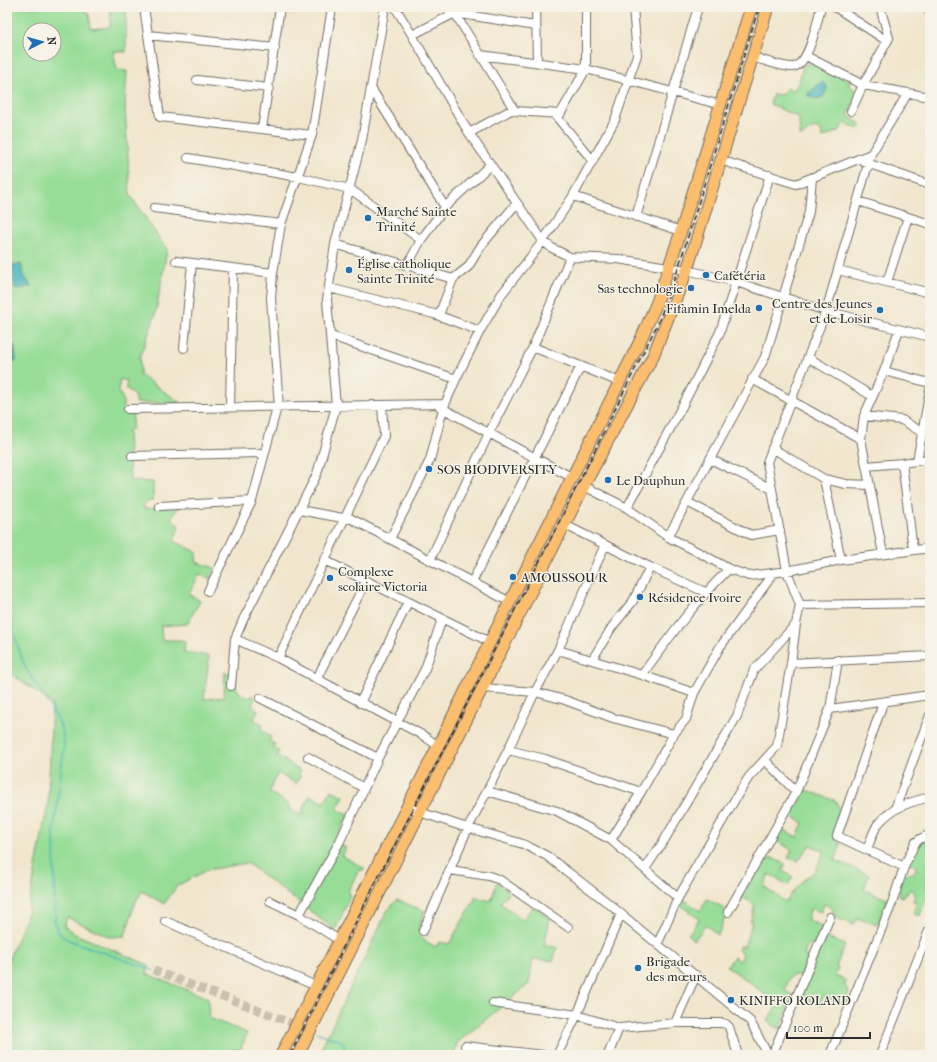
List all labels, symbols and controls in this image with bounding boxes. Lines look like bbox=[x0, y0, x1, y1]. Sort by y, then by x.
north arrow bbox=[22, 22, 62, 62]
text: N bbox=[45, 36, 58, 46]
place label: Marché Sainte Trinité bbox=[376, 204, 457, 234]
marker: Marché Sainte Trinité bbox=[363, 213, 373, 223]
place label: Église catholique Sainte Trinité bbox=[357, 256, 452, 286]
marker: Église catholique Sainte Trinité bbox=[344, 265, 354, 275]
place label: Cafétéria bbox=[714, 268, 767, 283]
marker: Cafétéria bbox=[701, 270, 711, 280]
place label: Sas technologie bbox=[597, 281, 684, 296]
marker: Sas technologie bbox=[686, 283, 696, 293]
place label: Centre des Jeunes et de Loisir bbox=[772, 296, 872, 326]
place label: Fifamin Imelda bbox=[666, 301, 752, 316]
marker: Fifamin Imelda bbox=[754, 303, 764, 313]
marker: Centre des Jeunes et de Loisir bbox=[875, 305, 885, 315]
place label: SOS BIODIVERSITY bbox=[437, 462, 558, 477]
marker: SOS BIODIVERSITY bbox=[424, 464, 434, 474]
place label: Le Dauphun bbox=[616, 473, 686, 488]
marker: Le Dauphun bbox=[603, 475, 613, 485]
place label: Complexe scolaire Victoria bbox=[338, 564, 429, 594]
place label: AMOUSSOU R bbox=[520, 570, 608, 585]
marker: AMOUSSOU R bbox=[508, 572, 518, 582]
marker: Complexe scolaire Victoria bbox=[325, 573, 335, 583]
place label: Résidence Ivoire bbox=[648, 590, 742, 605]
marker: Résidence Ivoire bbox=[635, 592, 645, 602]
place label: Brigade des mœurs bbox=[646, 954, 707, 984]
marker: Brigade des mœurs bbox=[633, 963, 643, 973]
place label: KINIFFO ROLAND bbox=[739, 993, 851, 1008]
marker: KINIFFO ROLAND bbox=[726, 995, 736, 1005]
scale bar bbox=[787, 1014, 870, 1040]
text: 100 m bbox=[793, 1021, 823, 1035]

